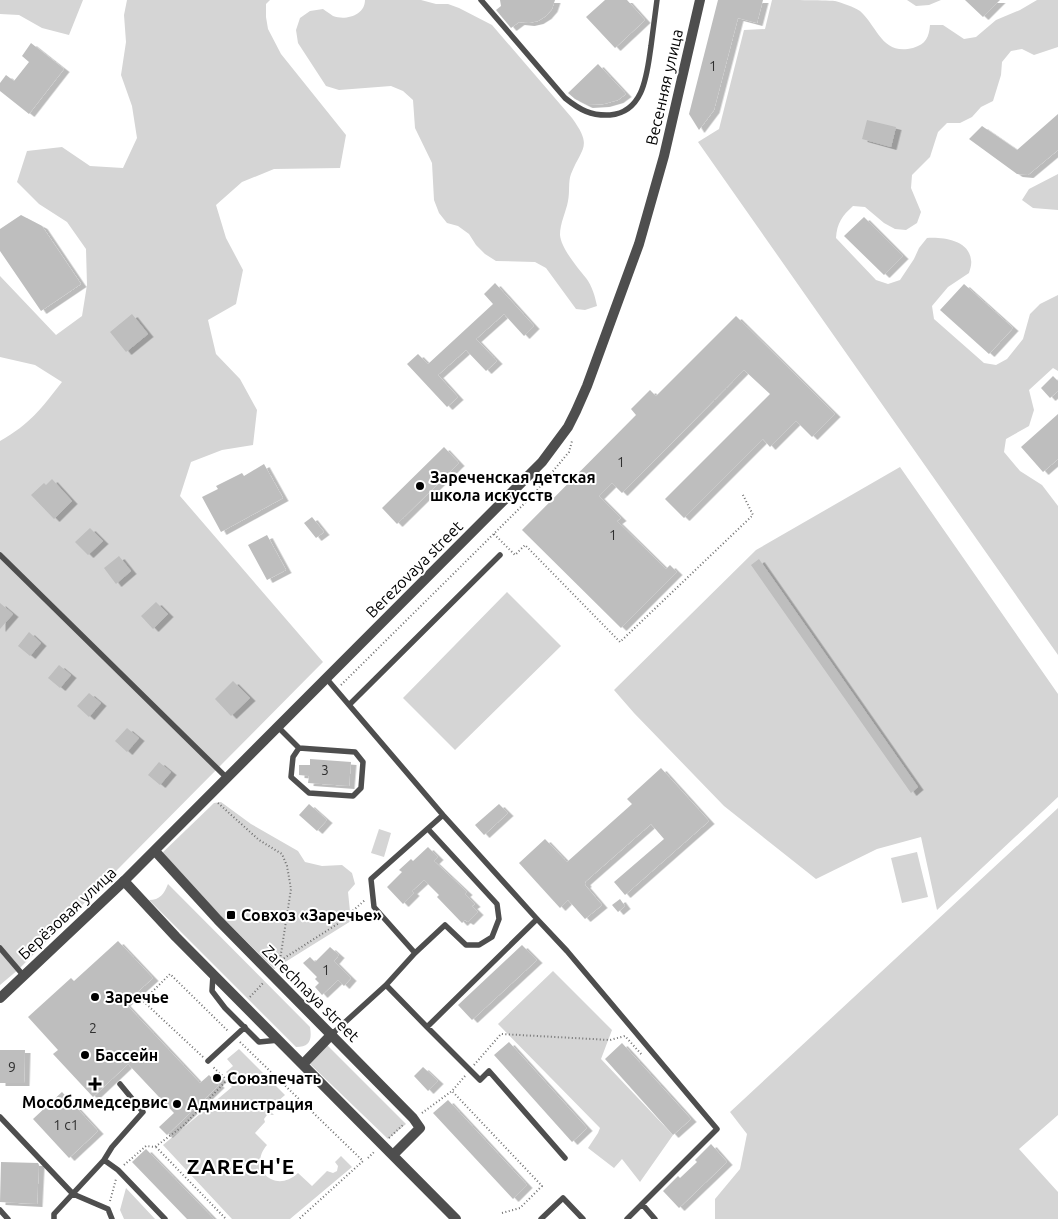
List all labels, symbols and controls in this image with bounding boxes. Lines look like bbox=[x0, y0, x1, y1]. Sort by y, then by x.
street label: Весенняя улица bbox=[642, 27, 686, 147]
house number: 1 bbox=[709, 58, 717, 74]
house number: 1 bbox=[617, 454, 625, 470]
place label: Зареченская детская школа искусств bbox=[430, 468, 596, 504]
marker: Зареченская детская школа искусств bbox=[414, 480, 426, 492]
street label: Berezovaya street bbox=[362, 516, 467, 621]
house number: 1 bbox=[609, 527, 617, 543]
house number: 3 bbox=[321, 762, 329, 778]
street label: Берёзовая улица bbox=[14, 863, 120, 963]
place label: Совхоз «Заречье» bbox=[241, 906, 382, 924]
marker: Совхоз «Заречье» bbox=[225, 909, 237, 921]
street label: Zarechnaya street bbox=[259, 941, 363, 1045]
house number: 1 bbox=[322, 962, 330, 978]
place label: Заречье bbox=[105, 988, 169, 1006]
marker: Заречье bbox=[89, 991, 101, 1003]
house number: 2 bbox=[89, 1020, 97, 1036]
place label: Бассейн bbox=[95, 1046, 158, 1064]
marker: Бассейн bbox=[79, 1049, 91, 1061]
house number: 9 bbox=[8, 1059, 16, 1075]
place label: Союзпечать bbox=[227, 1069, 321, 1087]
marker: Союзпечать bbox=[211, 1072, 223, 1084]
marker: Мособлмедсервис bbox=[89, 1078, 101, 1090]
place label: Мособлмедсервис bbox=[22, 1093, 168, 1111]
place label: Администрация bbox=[187, 1095, 313, 1113]
marker: Администрация bbox=[171, 1098, 183, 1110]
house number: 1 с1 bbox=[53, 1117, 79, 1133]
district label: ZARECH'E bbox=[187, 1154, 295, 1178]

